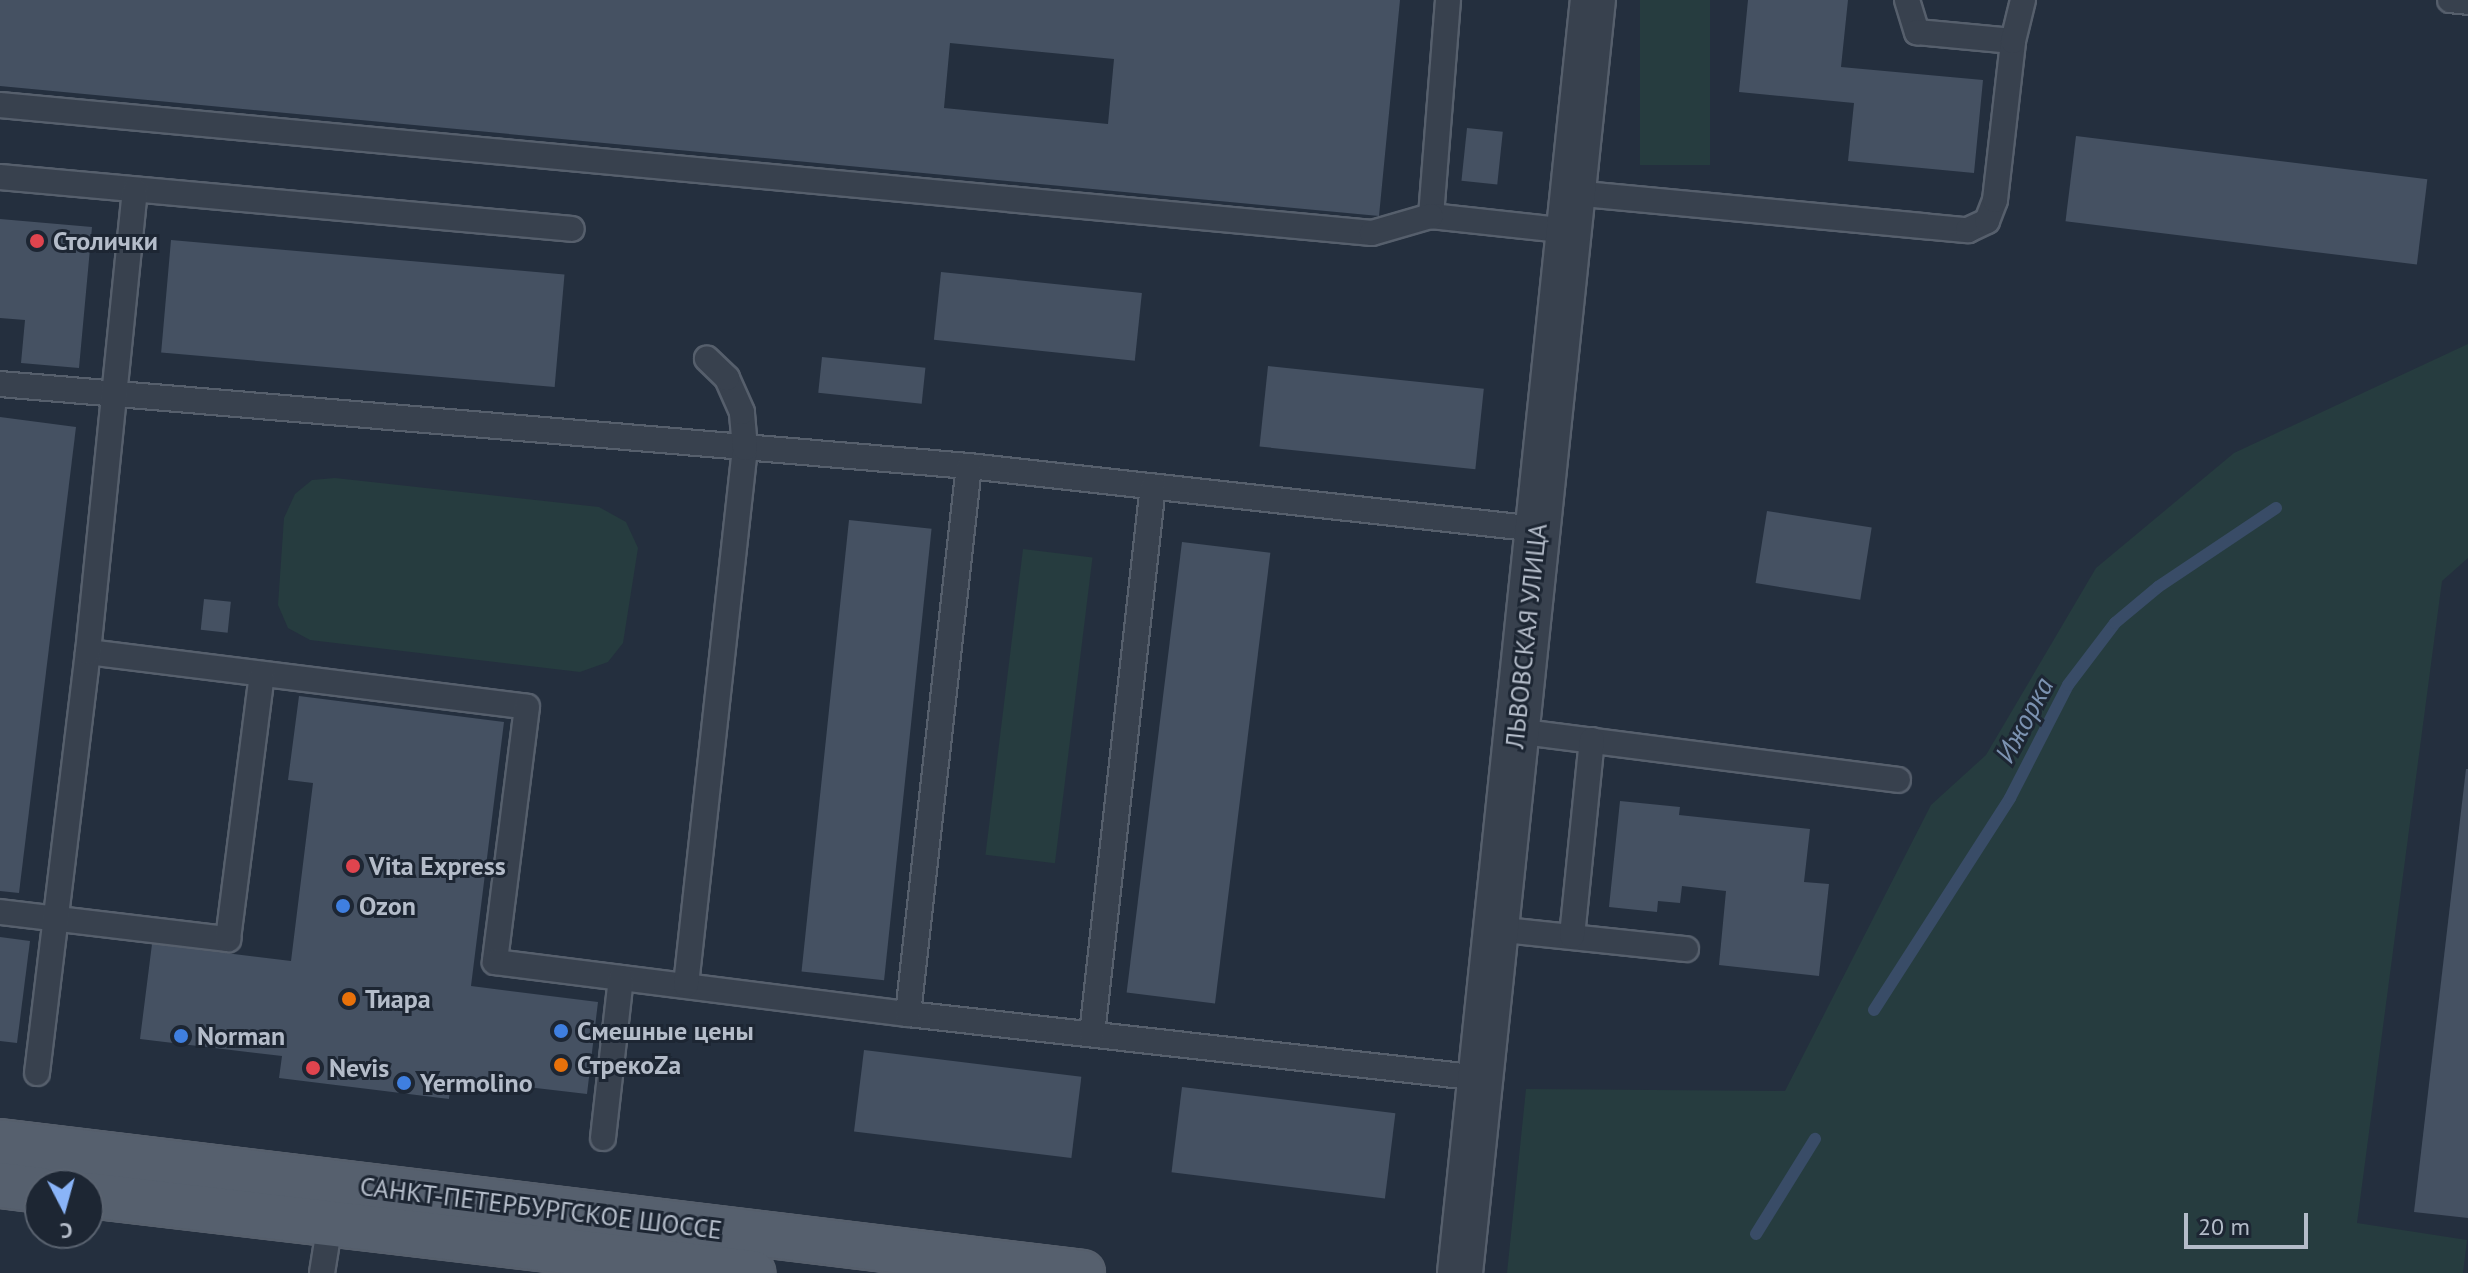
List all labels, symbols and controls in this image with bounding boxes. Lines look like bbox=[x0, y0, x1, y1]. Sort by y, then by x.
place label: Столички bbox=[53, 225, 158, 257]
marker: Столички bbox=[28, 232, 46, 250]
street label: ЛЬВОВСКАЯ УЛИЦА bbox=[1499, 521, 1553, 751]
water label: Ижорка bbox=[1988, 672, 2060, 768]
place label: Vita Express bbox=[369, 850, 506, 882]
marker: Vita Express bbox=[344, 857, 362, 875]
place label: Ozon bbox=[359, 890, 416, 922]
marker: Ozon bbox=[334, 897, 352, 915]
place label: Тиара bbox=[365, 983, 431, 1015]
marker: Тиара bbox=[340, 990, 358, 1008]
place label: Смешные цены bbox=[577, 1015, 754, 1047]
place label: Norman bbox=[197, 1020, 285, 1052]
marker: Смешные цены bbox=[552, 1022, 570, 1040]
marker: Norman bbox=[172, 1027, 190, 1045]
place label: СтрекоZа bbox=[577, 1049, 681, 1081]
place label: Nevis bbox=[329, 1052, 389, 1084]
marker: СтрекоZа bbox=[552, 1056, 570, 1074]
marker: Nevis bbox=[304, 1059, 322, 1077]
place label: Yermolino bbox=[420, 1067, 533, 1099]
marker: Yermolino bbox=[395, 1074, 413, 1092]
north arrow bbox=[24, 1169, 104, 1249]
street label: САНКТ-ПЕТЕРБУРГСКОЕ ШОССЕ bbox=[358, 1170, 724, 1246]
scale bar bbox=[2188, 1197, 2312, 1247]
text: 20 m bbox=[2198, 1211, 2250, 1242]
text: С bbox=[59, 1216, 74, 1245]

